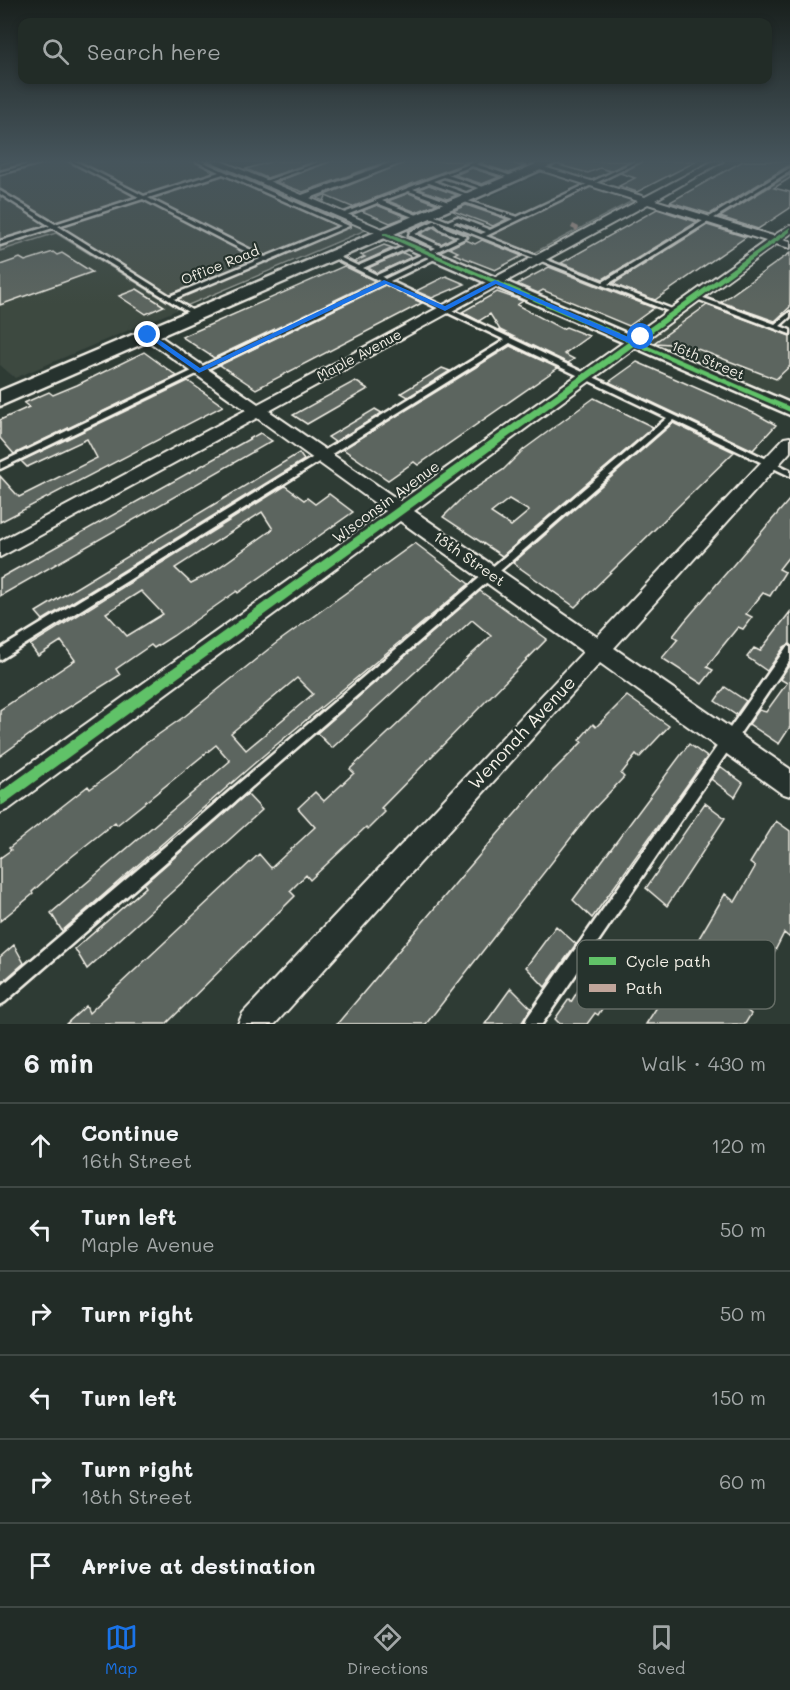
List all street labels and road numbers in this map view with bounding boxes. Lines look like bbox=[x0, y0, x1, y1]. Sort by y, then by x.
street label: Office Road bbox=[178, 240, 262, 289]
street label: Maple Avenue bbox=[313, 324, 405, 385]
street label: 16th Street bbox=[669, 336, 748, 383]
street label: Wisconsin Avenue bbox=[328, 455, 443, 547]
street label: 18th Street bbox=[430, 526, 509, 590]
street label: Wenonah Avenue bbox=[462, 670, 580, 794]

